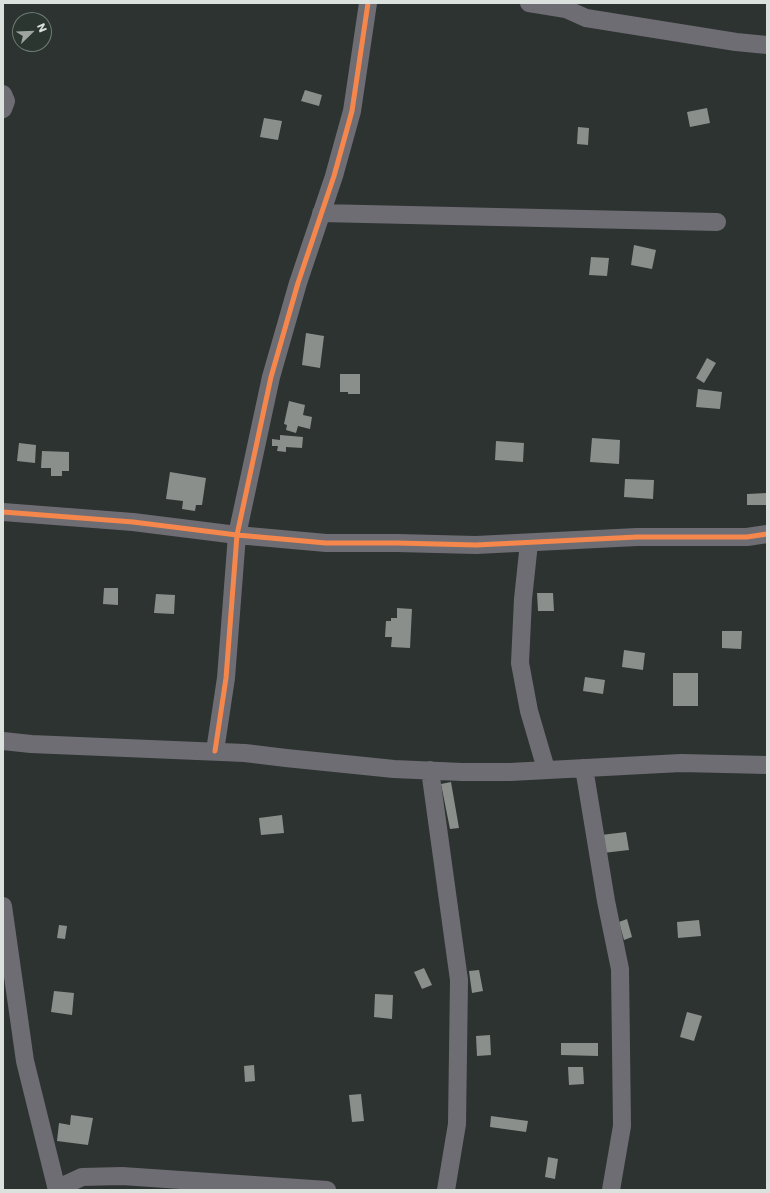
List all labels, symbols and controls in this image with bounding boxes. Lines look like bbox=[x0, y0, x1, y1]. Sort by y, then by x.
north arrow bbox=[12, 12, 52, 52]
text: N bbox=[33, 21, 51, 35]

